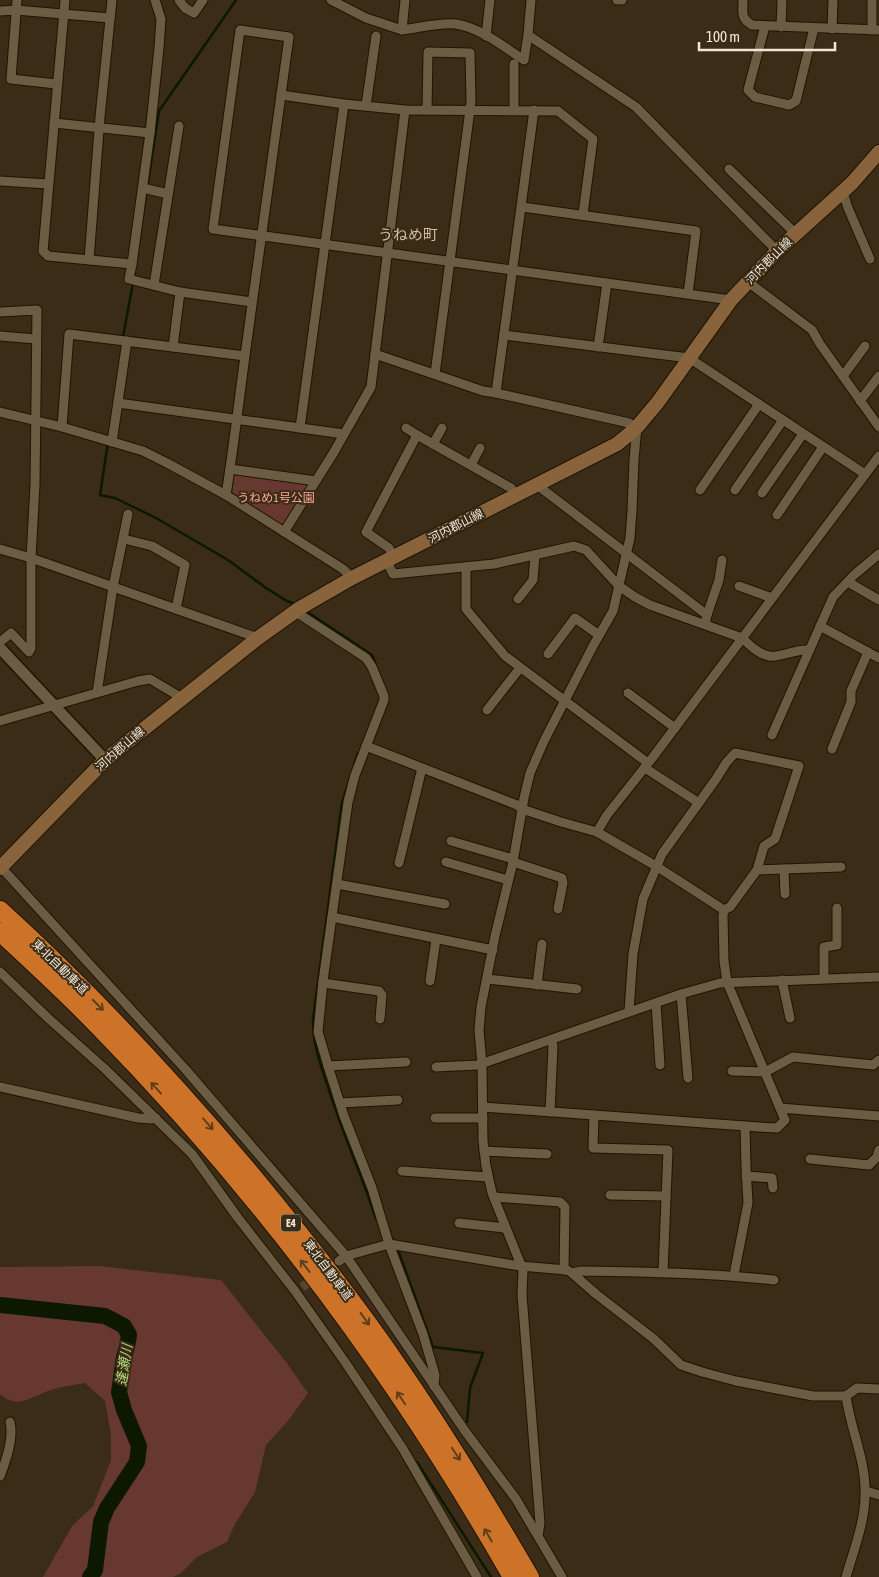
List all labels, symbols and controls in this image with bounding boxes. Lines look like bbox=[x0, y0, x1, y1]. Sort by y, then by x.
scale bar bbox=[699, 20, 835, 52]
text: 100 m bbox=[706, 28, 740, 45]
district label: うねめ町 bbox=[378, 226, 438, 243]
street label: 河内郡山線 bbox=[743, 235, 795, 287]
park label: うねめ1号公園 bbox=[237, 491, 315, 505]
street label: 河内郡山線 bbox=[426, 506, 486, 546]
street label: 河内郡山線 bbox=[93, 724, 147, 774]
street label: 東北自動車道 bbox=[29, 937, 91, 997]
one-way arrow bbox=[92, 999, 104, 1011]
one-way arrow bbox=[150, 1081, 162, 1094]
one-way arrow bbox=[203, 1118, 214, 1131]
road number: E4 bbox=[281, 1214, 301, 1232]
street label: 東北自動車道 bbox=[301, 1237, 355, 1303]
one-way arrow bbox=[300, 1260, 311, 1273]
one-way arrow bbox=[359, 1312, 370, 1325]
water label: 逢瀬川 bbox=[113, 1341, 135, 1387]
one-way arrow bbox=[395, 1391, 405, 1405]
one-way arrow bbox=[451, 1446, 461, 1460]
one-way arrow bbox=[482, 1528, 492, 1542]

